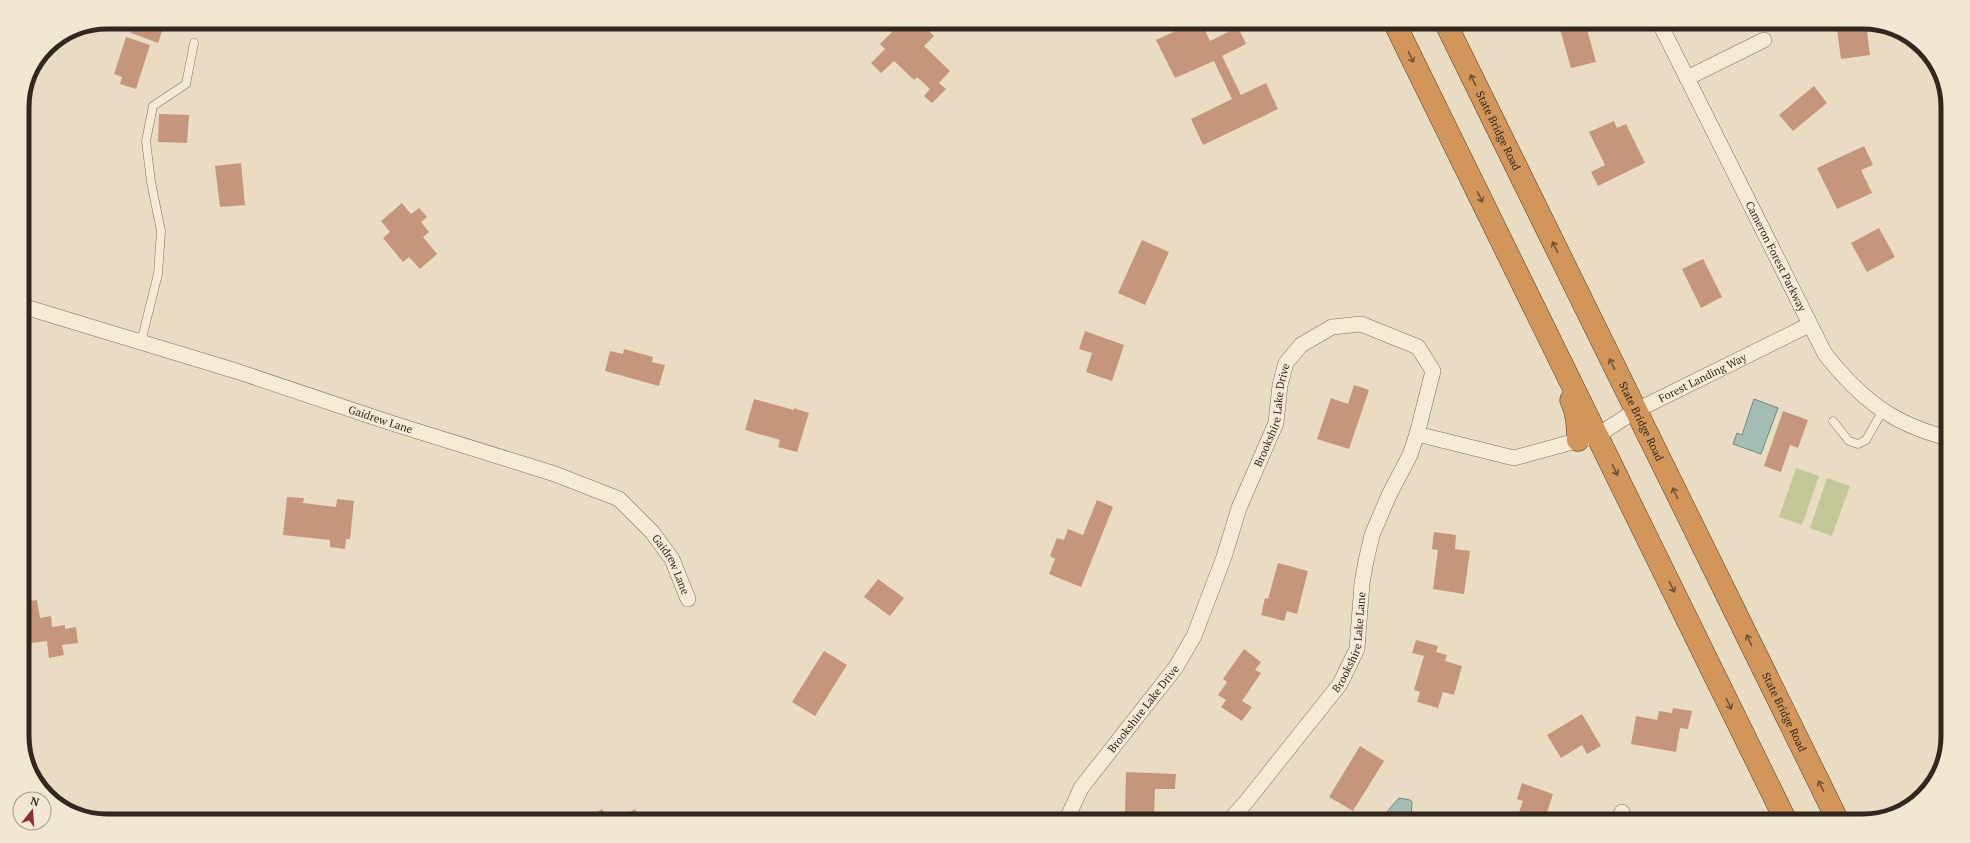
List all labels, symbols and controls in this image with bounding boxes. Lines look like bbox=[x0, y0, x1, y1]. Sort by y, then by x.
one-way arrow bbox=[1408, 51, 1415, 63]
one-way arrow bbox=[1469, 74, 1476, 86]
street label: State Bridge Road bbox=[1473, 88, 1524, 173]
one-way arrow bbox=[1477, 191, 1485, 203]
street label: Cameron Forest Parkway bbox=[1743, 199, 1810, 314]
one-way arrow bbox=[1551, 241, 1558, 253]
street label: Forest Landing Way bbox=[1656, 350, 1749, 405]
one-way arrow bbox=[1608, 358, 1615, 370]
street label: Brookshire Lake Drive bbox=[1251, 361, 1293, 469]
street label: State Bridge Road bbox=[1616, 379, 1667, 463]
street label: Gaidrew Lane bbox=[347, 402, 415, 436]
one-way arrow bbox=[1612, 464, 1619, 476]
one-way arrow bbox=[1671, 487, 1678, 499]
street label: Gaidrew Lane bbox=[649, 531, 693, 597]
one-way arrow bbox=[1669, 580, 1676, 592]
street label: Brookshire Lake Lane bbox=[1329, 591, 1368, 695]
one-way arrow bbox=[1744, 635, 1752, 647]
street label: Brookshire Lake Drive bbox=[1104, 662, 1182, 755]
street label: State Bridge Road bbox=[1759, 670, 1810, 754]
one-way arrow bbox=[1726, 697, 1733, 709]
one-way arrow bbox=[1817, 780, 1824, 792]
north arrow bbox=[12, 791, 52, 831]
text: N bbox=[29, 794, 42, 810]

